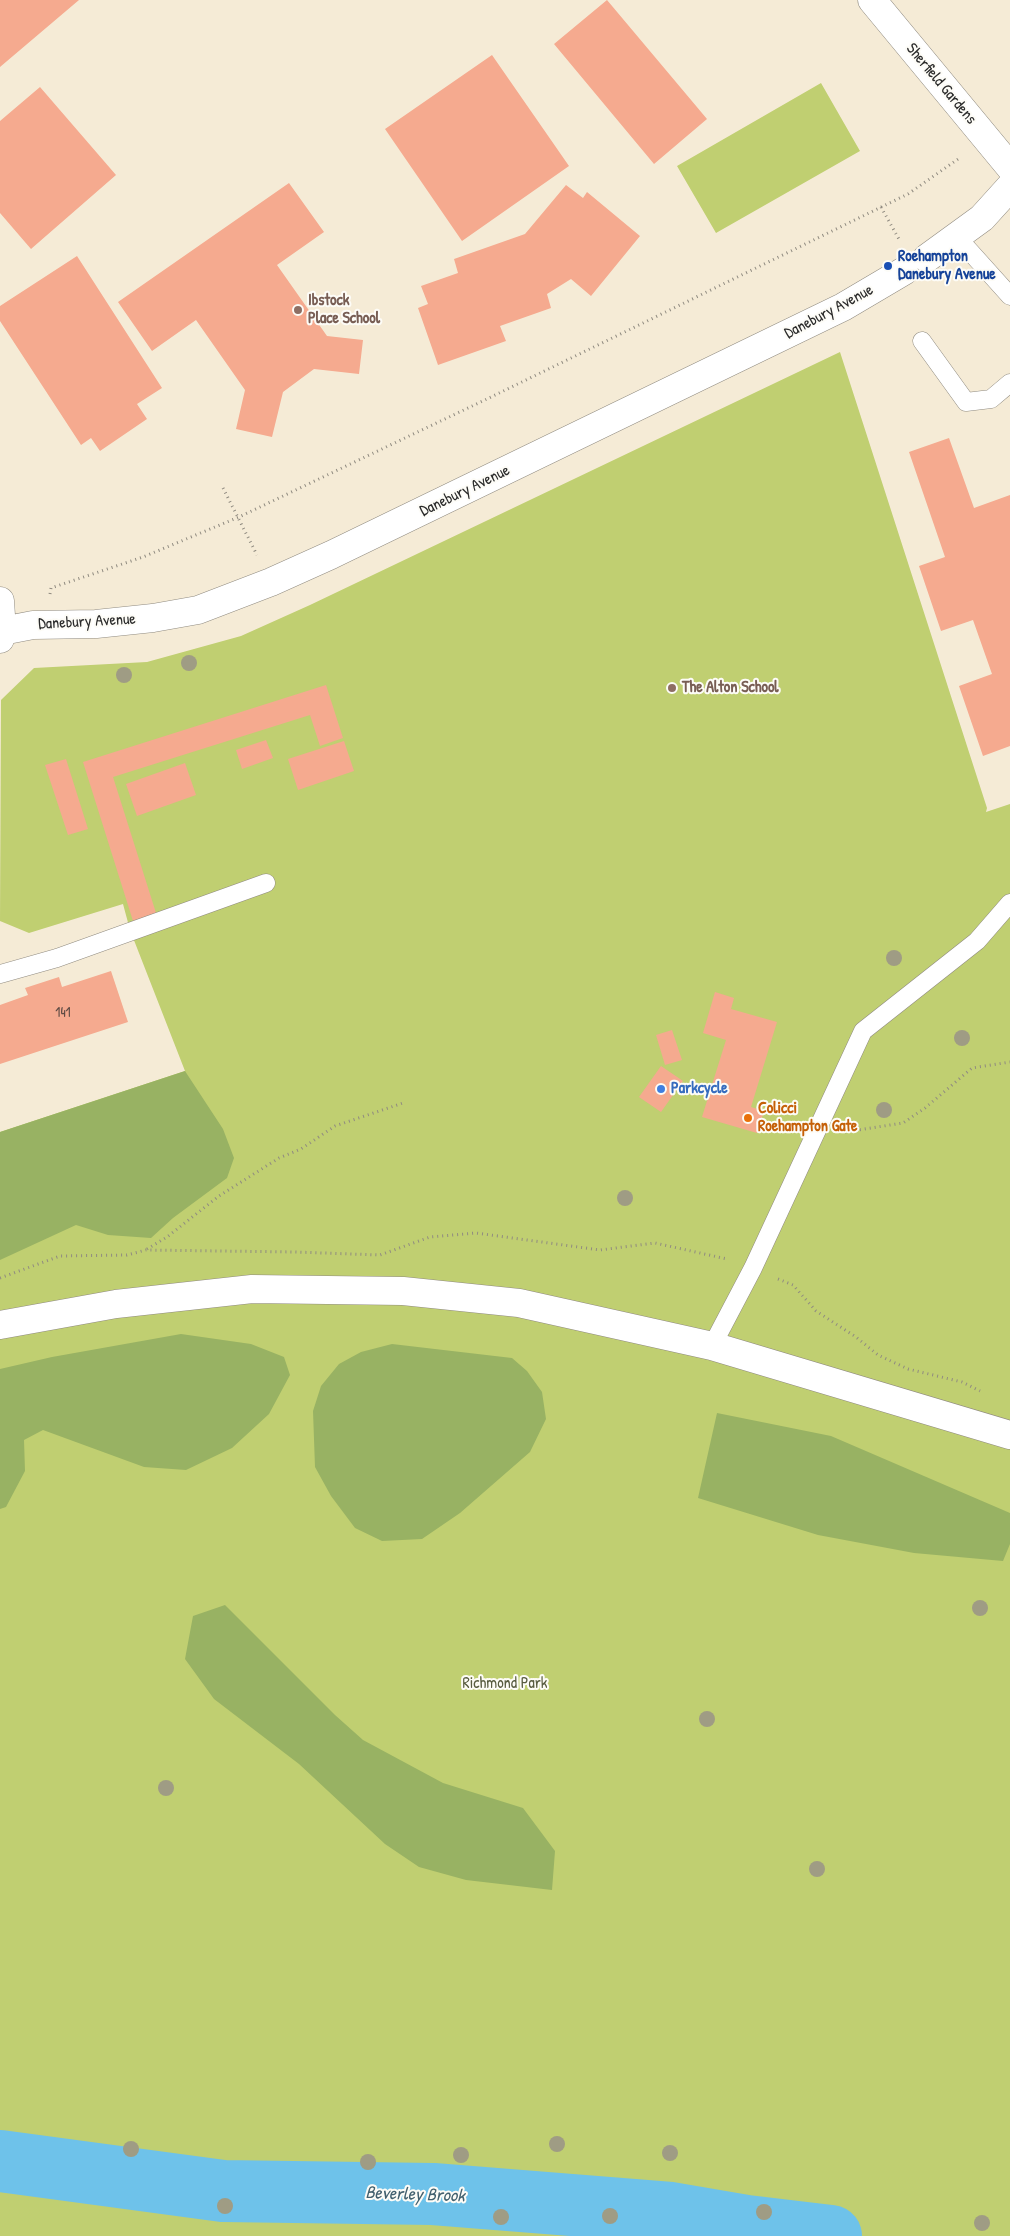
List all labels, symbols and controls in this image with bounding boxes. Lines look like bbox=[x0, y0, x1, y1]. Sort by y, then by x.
street label: Sherfield Gardens bbox=[902, 40, 980, 128]
place label: Roehampton Danebury Avenue bbox=[898, 247, 996, 285]
marker: Roehampton Danebury Avenue bbox=[882, 260, 894, 272]
street label: Danebury Avenue bbox=[781, 281, 877, 343]
place label: Ibstock Place School bbox=[308, 291, 380, 329]
marker: Ibstock Place School bbox=[292, 304, 304, 316]
street label: Danebury Avenue bbox=[417, 461, 513, 521]
street label: Danebury Avenue bbox=[38, 610, 136, 634]
place label: The Alton School bbox=[682, 678, 779, 698]
marker: The Alton School bbox=[666, 682, 678, 694]
house number: 141 bbox=[55, 1005, 71, 1021]
place label: Parkcycle bbox=[671, 1079, 728, 1099]
marker: Parkcycle bbox=[655, 1083, 667, 1095]
place label: Colicci Roehampton Gate bbox=[758, 1099, 857, 1137]
marker: Colicci Roehampton Gate bbox=[742, 1112, 754, 1124]
park label: Richmond Park bbox=[462, 1674, 548, 1694]
water label: Beverley Brook bbox=[365, 2182, 465, 2208]

